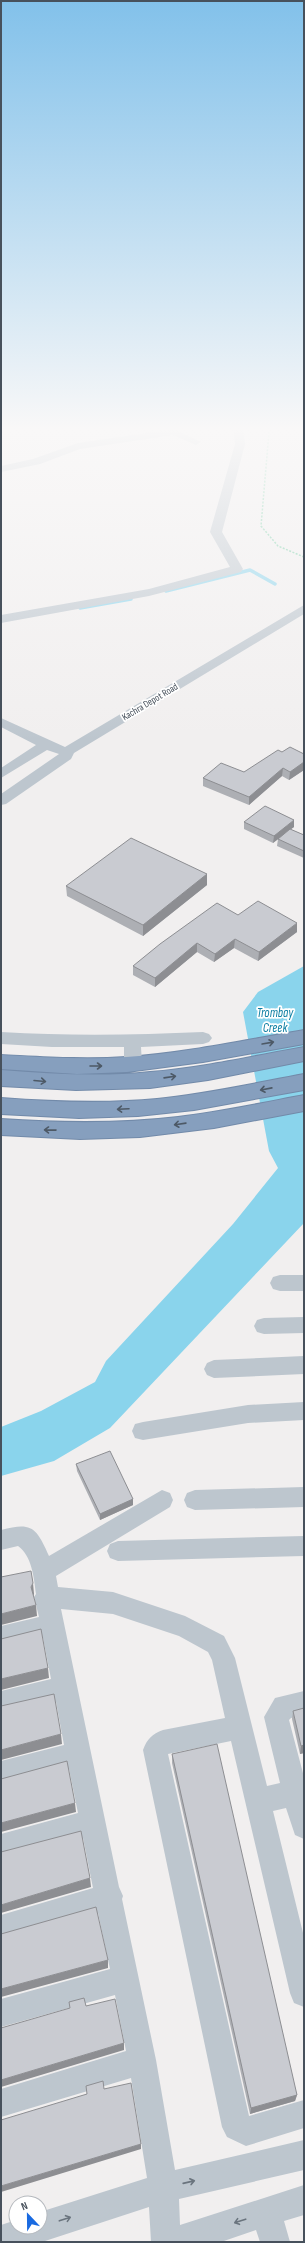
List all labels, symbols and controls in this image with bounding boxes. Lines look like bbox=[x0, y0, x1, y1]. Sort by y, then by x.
street label: Kachra Depot Road bbox=[120, 681, 180, 723]
water label: Trombay Creek bbox=[257, 1005, 294, 1036]
one-way arrow bbox=[262, 1039, 275, 1047]
one-way arrow bbox=[89, 1062, 102, 1070]
one-way arrow bbox=[163, 1073, 176, 1081]
one-way arrow bbox=[33, 1078, 46, 1085]
one-way arrow bbox=[260, 1085, 273, 1093]
one-way arrow bbox=[117, 1105, 130, 1112]
one-way arrow bbox=[174, 1120, 187, 1128]
one-way arrow bbox=[44, 1126, 57, 1134]
one-way arrow bbox=[182, 2178, 195, 2185]
north arrow bbox=[8, 2195, 48, 2235]
text: N bbox=[19, 2199, 30, 2213]
one-way arrow bbox=[59, 2215, 71, 2223]
one-way arrow bbox=[234, 2218, 247, 2225]

